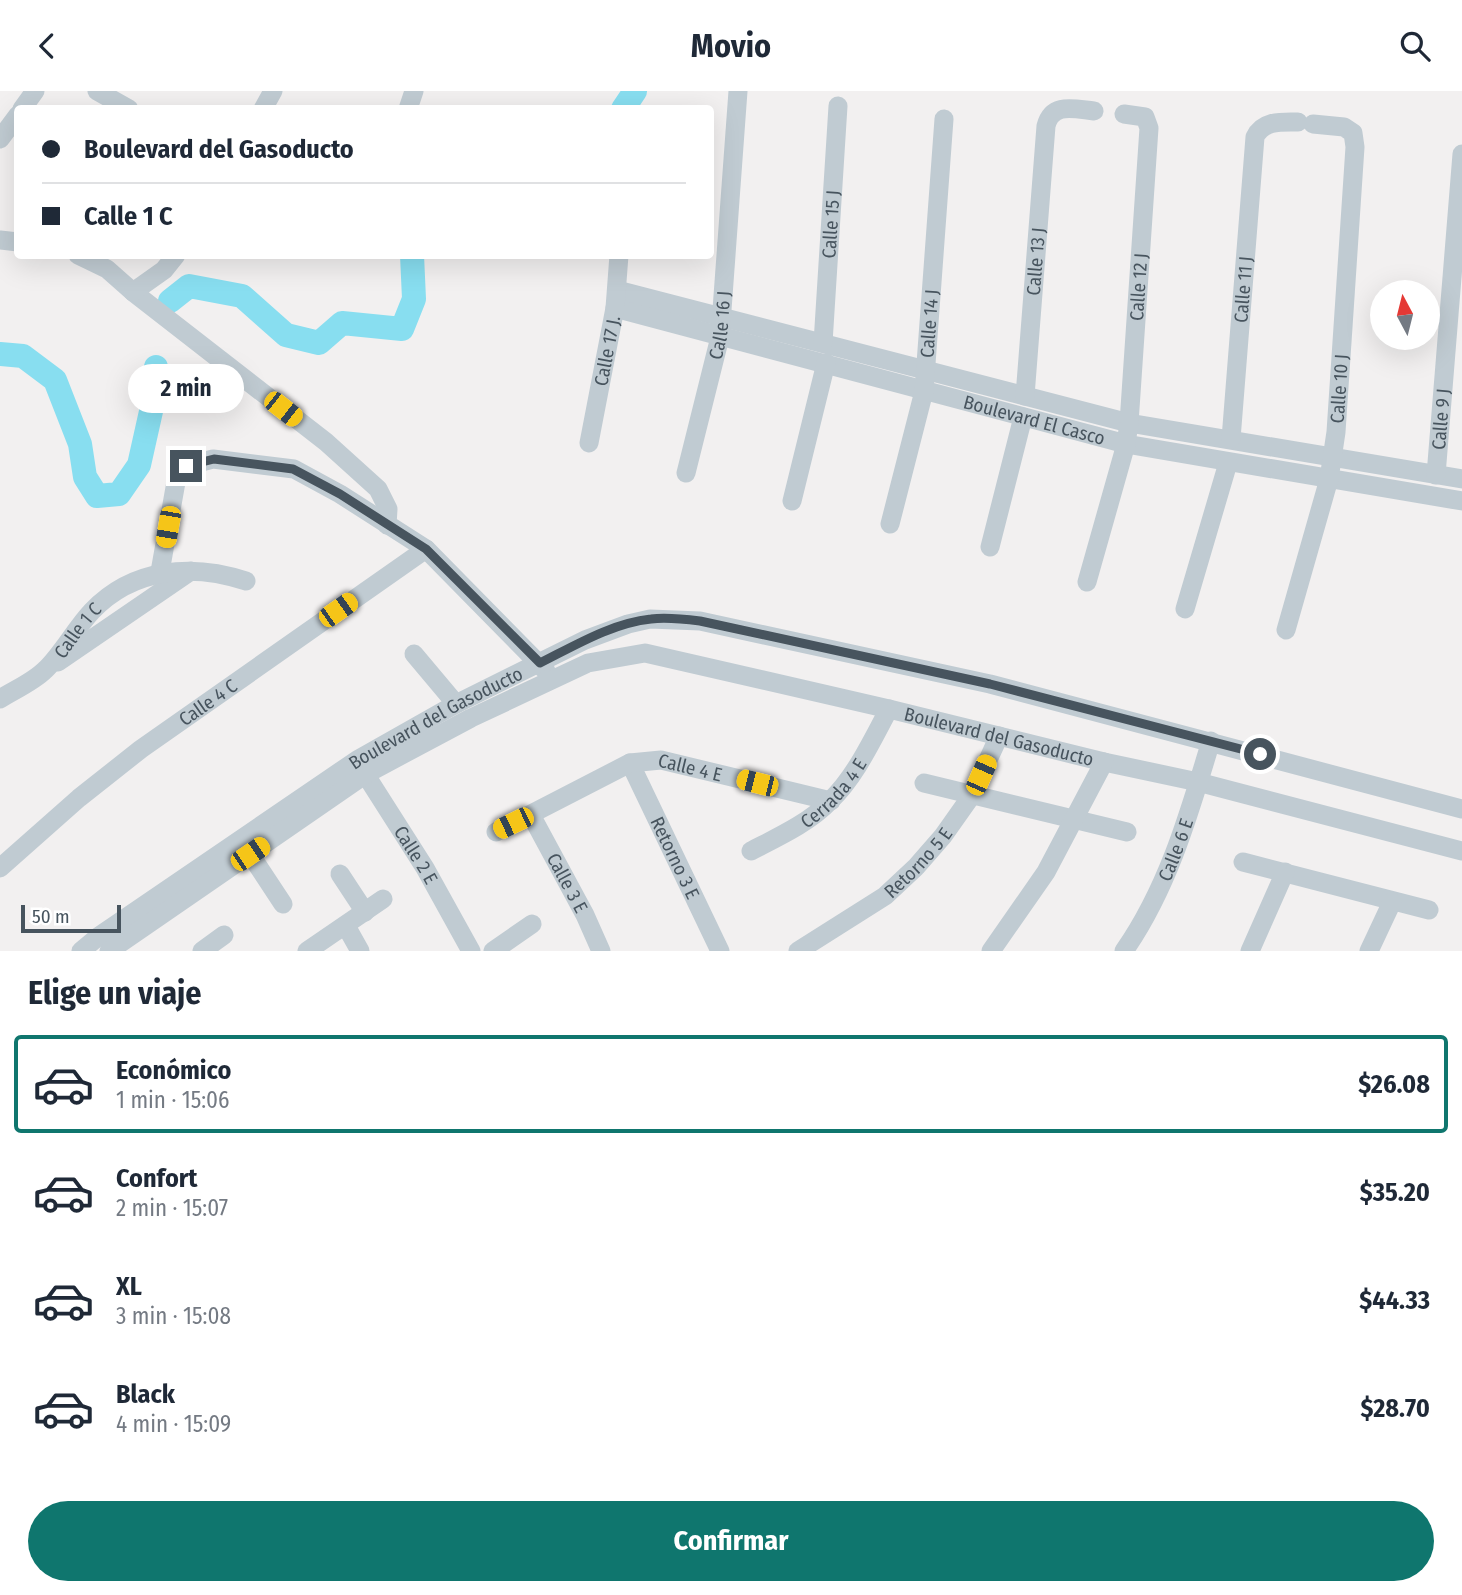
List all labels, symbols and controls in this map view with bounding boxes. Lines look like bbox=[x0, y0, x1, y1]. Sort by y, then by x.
icon: back bbox=[28, 27, 66, 65]
text: Movio bbox=[691, 27, 771, 65]
icon: search bbox=[1396, 27, 1434, 65]
text: Boulevard del Gasoducto bbox=[84, 134, 354, 165]
street label: Calle 15 J bbox=[817, 189, 844, 259]
text: Calle 1 C bbox=[84, 201, 173, 232]
street label: Calle 13 J bbox=[1021, 227, 1050, 296]
street label: Calle 12 J bbox=[1124, 252, 1152, 322]
street label: Calle 11 J bbox=[1229, 255, 1257, 324]
north arrow bbox=[1370, 280, 1440, 350]
map controls bbox=[1370, 280, 1440, 350]
street label: Calle 14 J bbox=[915, 288, 943, 359]
street label: Calle 16 J bbox=[703, 290, 735, 362]
street label: Calle 17 J. bbox=[589, 314, 625, 388]
street label: Calle 10 J bbox=[1325, 353, 1353, 424]
callout: 2 min bbox=[128, 365, 244, 413]
text: 2 min bbox=[161, 374, 212, 402]
car bbox=[260, 388, 307, 430]
street label: Calle 9 J bbox=[1427, 388, 1454, 451]
street label: Boulevard El Casco bbox=[961, 390, 1108, 449]
route end bbox=[170, 450, 202, 482]
car bbox=[155, 504, 182, 550]
car bbox=[315, 589, 362, 631]
street label: Calle 1 C bbox=[49, 597, 106, 663]
street label: Boulevard del Gasoducto bbox=[344, 661, 526, 774]
street label: Calle 4 C bbox=[174, 674, 241, 731]
street label: Boulevard del Gasoducto bbox=[902, 702, 1096, 771]
route start bbox=[1244, 738, 1276, 770]
street label: Calle 4 E bbox=[656, 748, 725, 786]
car bbox=[963, 752, 1000, 798]
street label: Cerrada 4 E bbox=[796, 754, 871, 833]
car bbox=[735, 768, 780, 798]
car bbox=[490, 804, 537, 842]
street label: Retorno 3 E bbox=[646, 813, 705, 903]
street label: Calle 6 E bbox=[1153, 815, 1198, 884]
street label: Calle 2 E bbox=[389, 821, 443, 888]
street label: Retorno 5 E bbox=[879, 823, 957, 903]
car bbox=[227, 834, 274, 874]
street label: Calle 3 E bbox=[542, 849, 593, 917]
scale bar bbox=[21, 902, 121, 934]
text: 50 m bbox=[32, 905, 70, 928]
text: Elige un viaje bbox=[28, 974, 201, 1012]
icon: car bbox=[32, 1053, 95, 1116]
text: Económico bbox=[116, 1055, 231, 1086]
text: $26.08 bbox=[1358, 1069, 1430, 1100]
text: 1 min · 15:06 bbox=[116, 1086, 229, 1114]
icon: car bbox=[32, 1161, 95, 1224]
text: Confort bbox=[116, 1163, 197, 1194]
text: $35.20 bbox=[1360, 1177, 1430, 1208]
text: 2 min · 15:07 bbox=[116, 1194, 228, 1222]
icon: car bbox=[32, 1269, 95, 1332]
text: XL bbox=[116, 1271, 142, 1302]
text: $44.33 bbox=[1359, 1285, 1430, 1316]
text: 3 min · 15:08 bbox=[116, 1302, 231, 1330]
icon: car bbox=[32, 1377, 95, 1440]
text: Black bbox=[116, 1379, 175, 1410]
text: $28.70 bbox=[1361, 1393, 1430, 1424]
text: 4 min · 15:09 bbox=[116, 1410, 231, 1438]
button: Confirmar bbox=[28, 1501, 1434, 1581]

